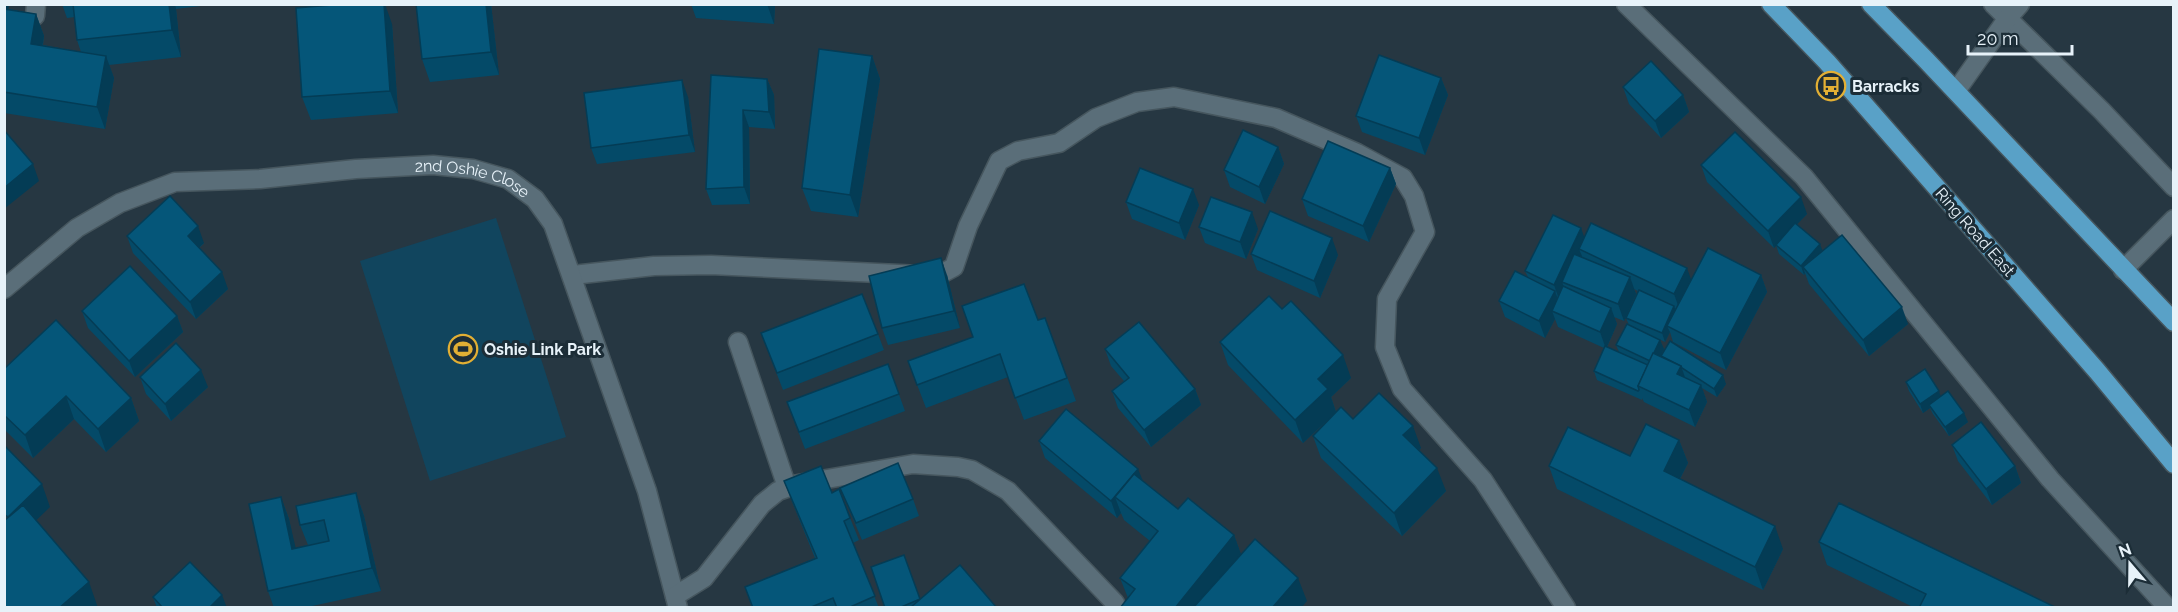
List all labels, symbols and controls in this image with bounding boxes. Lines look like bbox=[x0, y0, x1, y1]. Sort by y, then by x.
scale bar bbox=[1968, 18, 2072, 56]
text: 20 m bbox=[1977, 28, 2019, 49]
bus stop icon: Barracks bbox=[1815, 70, 1847, 102]
place label: Barracks bbox=[1852, 77, 1919, 96]
street label: 2nd Oshie Close bbox=[414, 155, 534, 201]
street label: Ring Road East bbox=[1931, 184, 2019, 281]
sports icon: Oshie Link Park bbox=[447, 333, 479, 365]
place label: Oshie Link Park bbox=[484, 340, 601, 359]
north arrow bbox=[2100, 534, 2160, 594]
text: N bbox=[2116, 539, 2134, 561]

